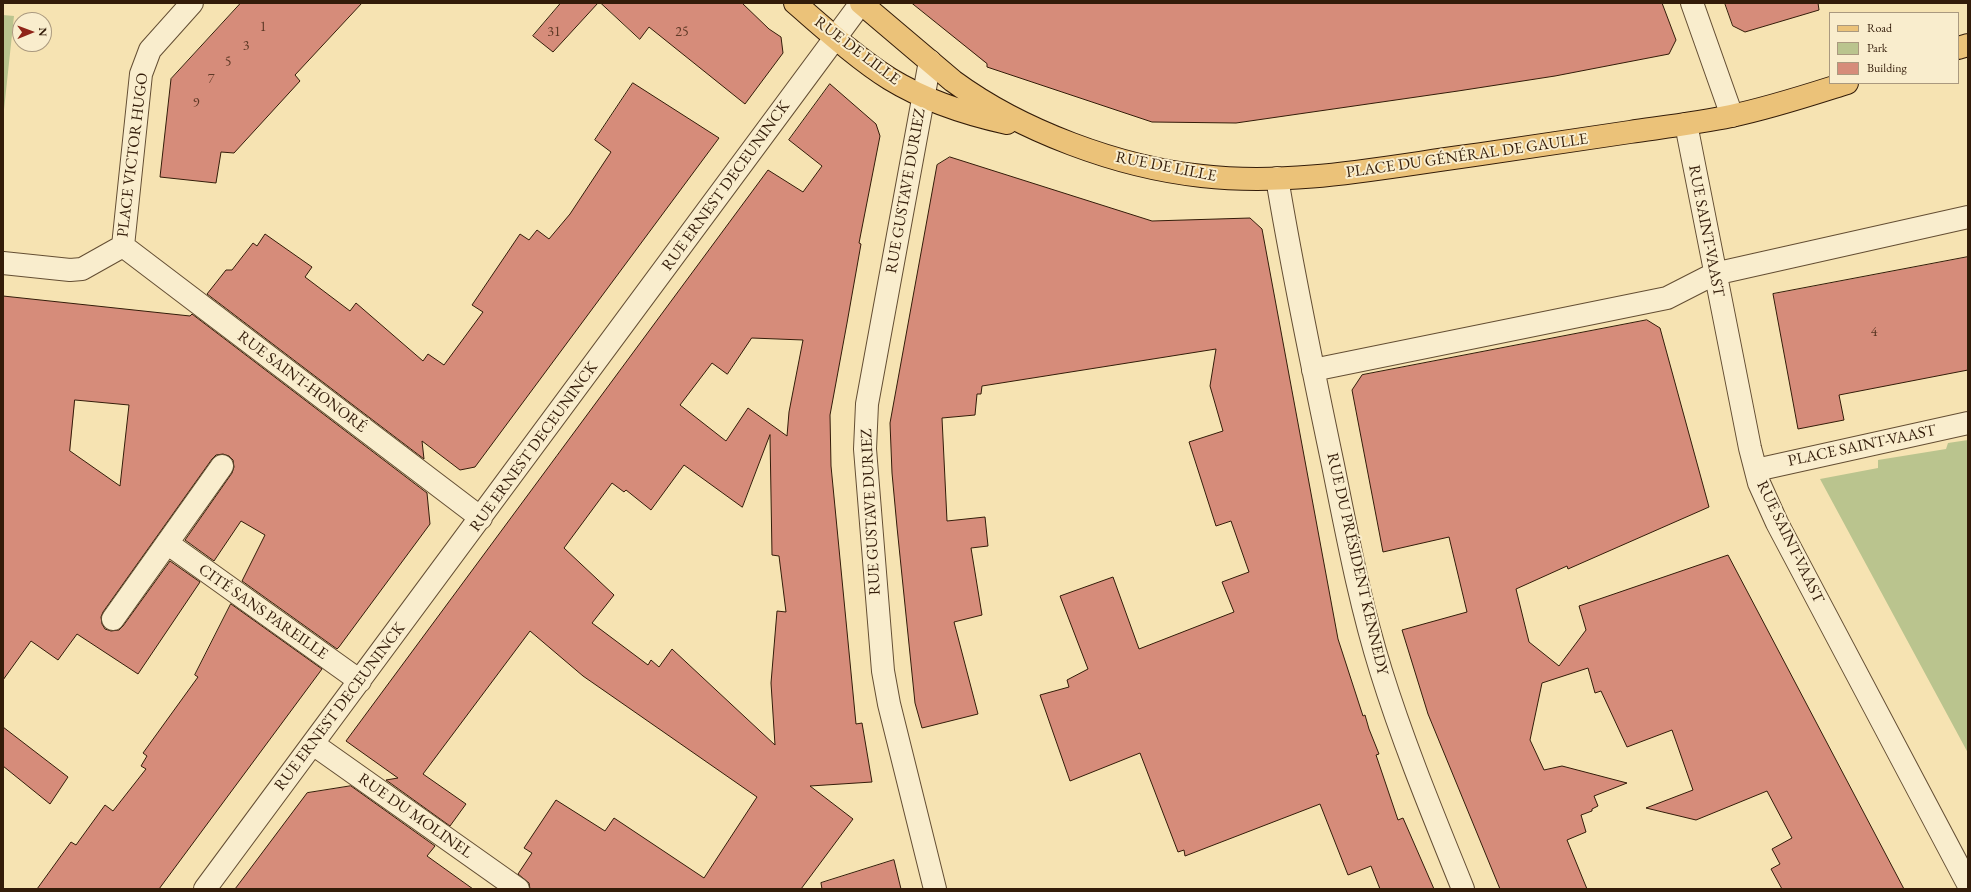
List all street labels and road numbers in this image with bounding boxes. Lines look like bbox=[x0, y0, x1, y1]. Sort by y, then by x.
street label: RUE DE LILLE bbox=[810, 13, 904, 89]
street label: PLACE VICTOR HUGO bbox=[113, 72, 153, 238]
street label: RUE ERNEST DECEUNINCK bbox=[658, 97, 794, 275]
street label: RUE GUSTAVE DURIEZ bbox=[882, 107, 930, 275]
street label: PLACE DU GÉNÉRAL DE GAULLE bbox=[1345, 130, 1589, 182]
street label: RUE DE LILLE bbox=[1114, 148, 1218, 186]
street label: RUE SAINT-VAAST bbox=[1684, 163, 1728, 299]
street label: RUE SAINT-HONORÉ bbox=[234, 327, 370, 437]
street label: RUE ERNEST DECEUNINCK bbox=[466, 358, 602, 536]
street label: PLACE SAINT-VAAST bbox=[1786, 421, 1938, 471]
street label: RUE GUSTAVE DURIEZ bbox=[857, 428, 885, 596]
street label: RUE DU PRÉSIDENT KENNEDY bbox=[1322, 451, 1392, 677]
street label: RUE SAINT-VAAST bbox=[1752, 478, 1828, 606]
street label: CITÉ SANS PAREILLE bbox=[195, 560, 331, 664]
street label: RUE ERNEST DECEUNINCK bbox=[271, 619, 409, 795]
street label: RUE DU MOLINEL bbox=[354, 769, 476, 863]

